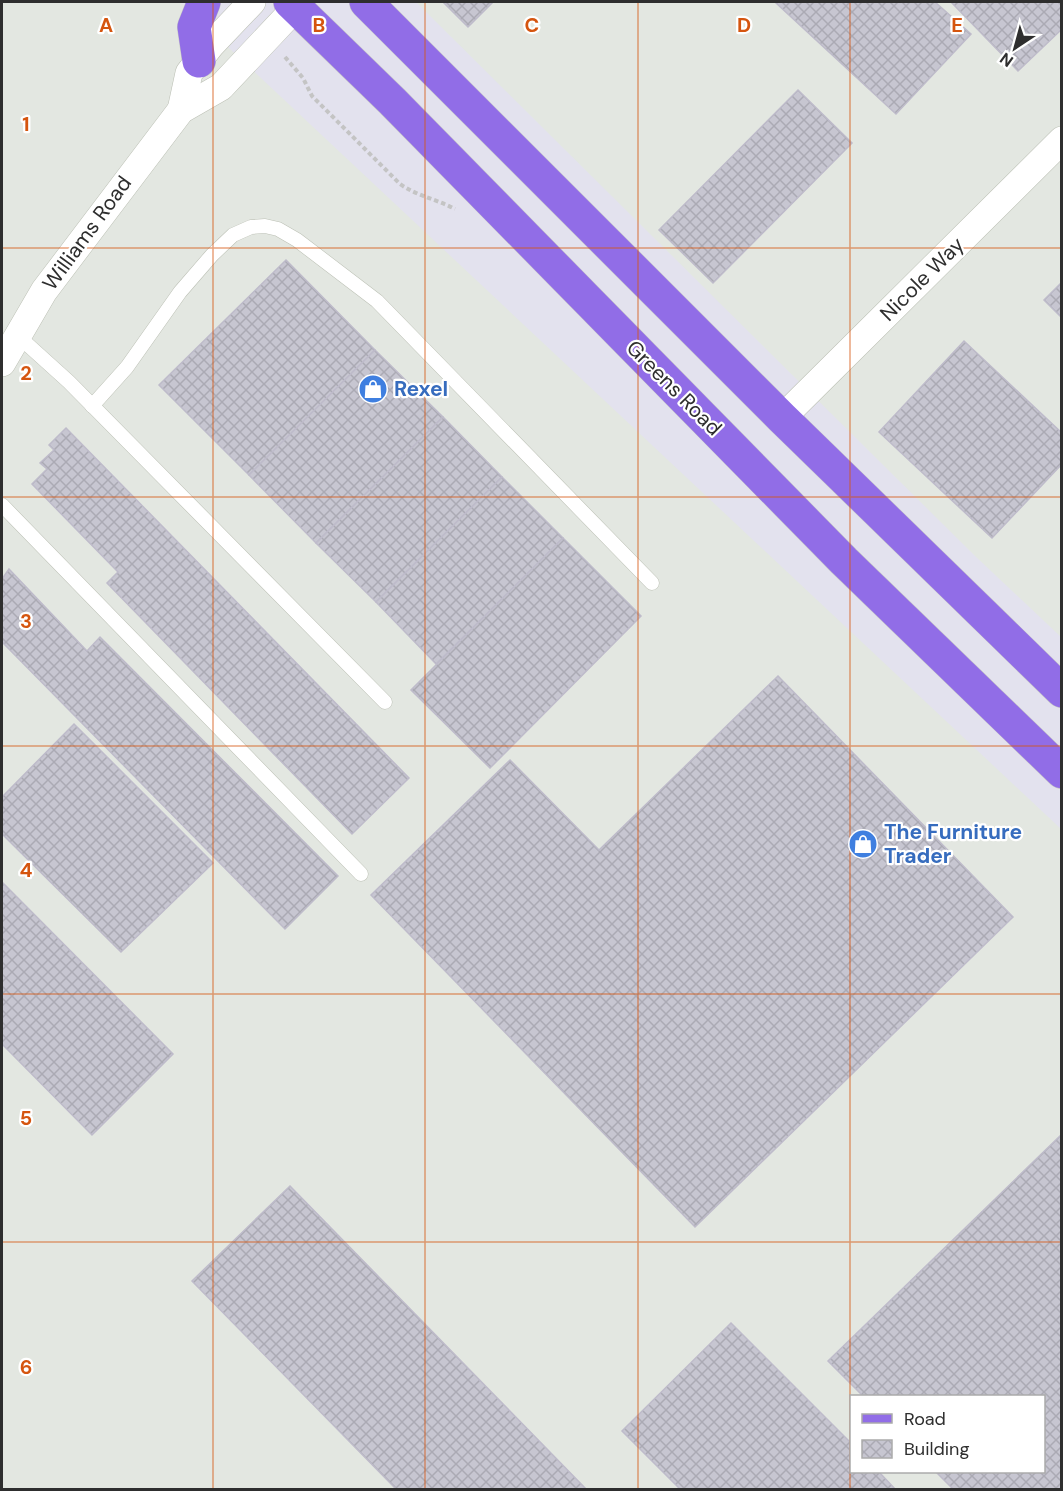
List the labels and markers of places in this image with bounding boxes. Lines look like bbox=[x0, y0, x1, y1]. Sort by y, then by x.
shop icon: Rexel bbox=[357, 373, 389, 405]
place label: Rexel bbox=[394, 375, 448, 403]
place label: The Furniture Trader bbox=[884, 818, 1022, 870]
shop icon: The Furniture Trader bbox=[847, 828, 879, 860]

